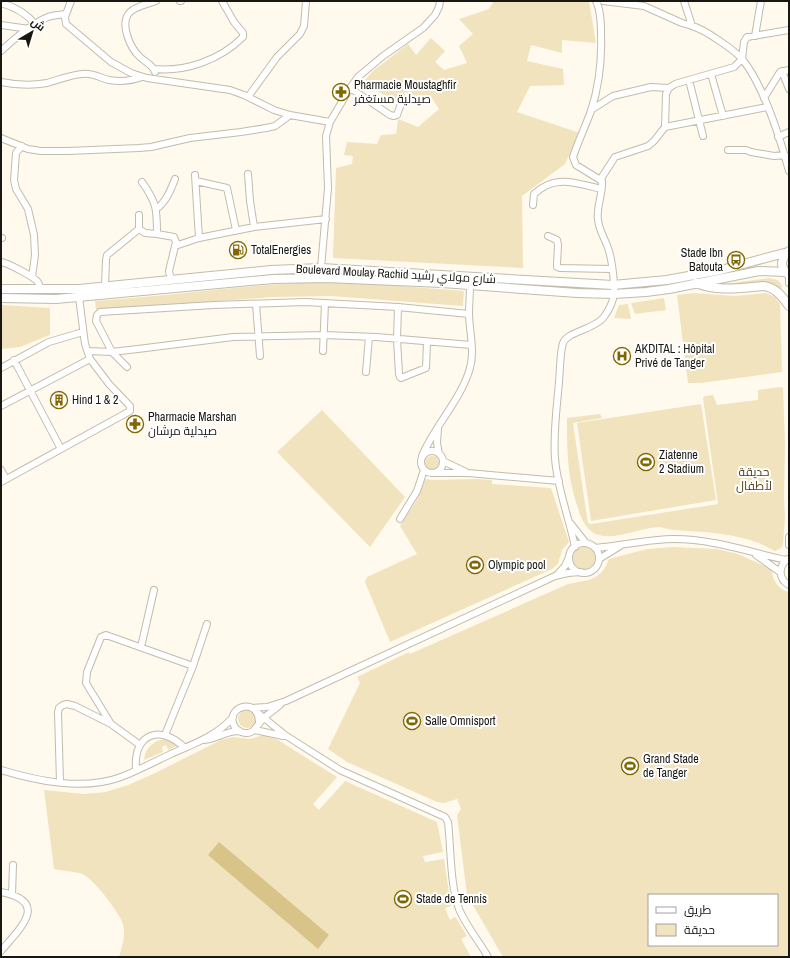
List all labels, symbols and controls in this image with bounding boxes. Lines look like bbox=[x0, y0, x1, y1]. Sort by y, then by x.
north arrow bbox=[12, 12, 52, 52]
text: ش bbox=[28, 14, 48, 34]
place label: Pharmacie Moustaghfir صيدلية مستغفر bbox=[353, 77, 457, 107]
pharmacy icon: Pharmacie Moustaghfir صيدلية مستغفر bbox=[331, 82, 351, 102]
fuel station icon: TotalEnergies bbox=[228, 240, 248, 260]
place label: TotalEnergies bbox=[251, 242, 311, 258]
place label: Stade Ibn Batouta bbox=[681, 245, 724, 275]
bus stop icon: Stade Ibn Batouta bbox=[726, 250, 746, 270]
street label: Boulevard Moulay Rachid شارع مولاي رشيد bbox=[295, 261, 496, 289]
place label: AKDITAL : Hôpital Privé de Tanger bbox=[634, 341, 714, 371]
hospital icon: AKDITAL : Hôpital Privé de Tanger bbox=[612, 346, 632, 366]
building icon: Hind 1 & 2 bbox=[49, 390, 69, 410]
place label: Hind 1 & 2 bbox=[72, 392, 119, 408]
place label: Pharmacie Marshan صيدلية مرشان bbox=[148, 409, 237, 439]
pharmacy icon: Pharmacie Marshan صيدلية مرشان bbox=[125, 414, 145, 434]
place label: Ziatenne 2 Stadium bbox=[659, 447, 704, 477]
sports icon: Ziatenne 2 Stadium bbox=[636, 452, 656, 472]
park label: حديقة لأطفال bbox=[736, 464, 772, 494]
sports icon: Olympic pool bbox=[465, 555, 485, 575]
place label: Olympic pool bbox=[488, 557, 545, 573]
sports icon: Salle Omnisport bbox=[402, 711, 422, 731]
place label: Salle Omnisport bbox=[425, 713, 496, 729]
place label: Grand Stade de Tanger bbox=[643, 751, 699, 781]
sports icon: Grand Stade de Tanger bbox=[620, 756, 640, 776]
sports icon: Stade de Tennis bbox=[393, 889, 413, 909]
place label: Stade de Tennis bbox=[416, 891, 487, 907]
legend bbox=[648, 894, 778, 946]
text: طريق bbox=[684, 902, 712, 918]
text: حديقة bbox=[684, 922, 715, 938]

